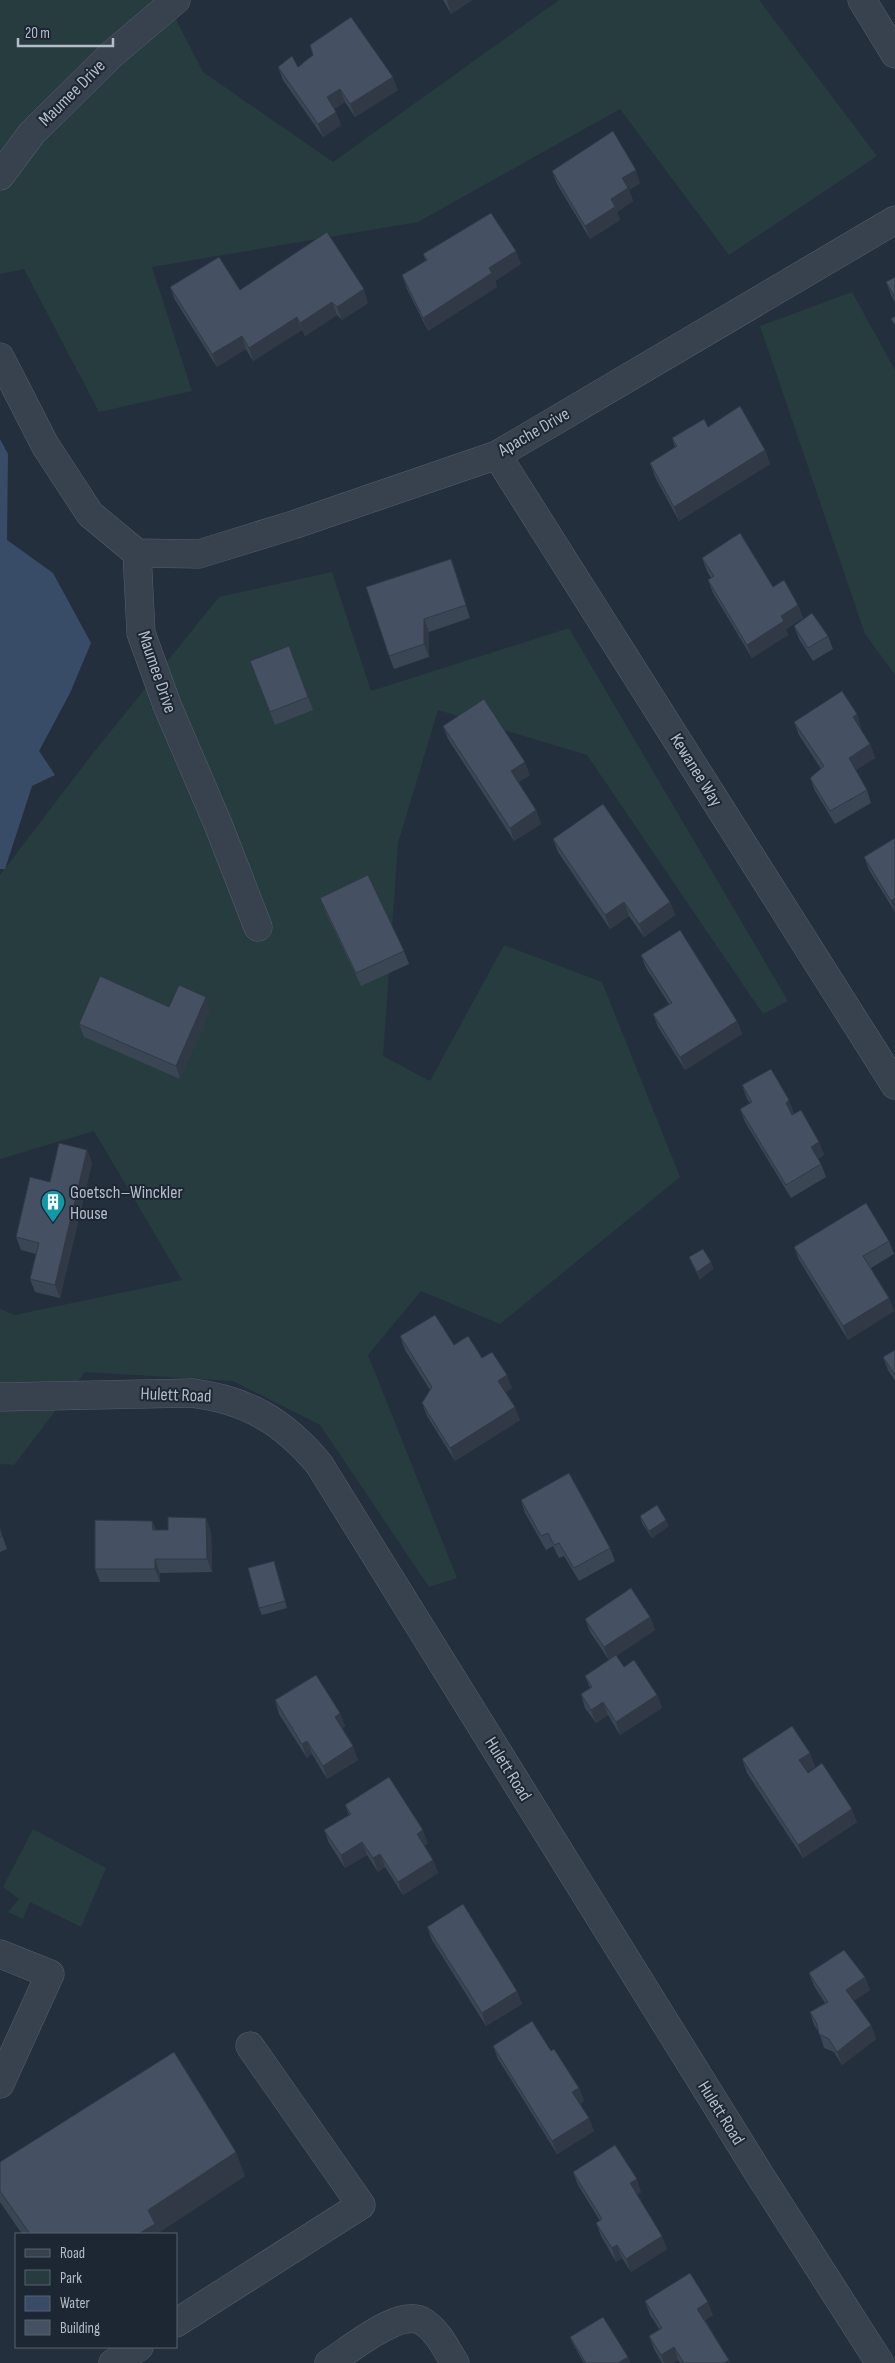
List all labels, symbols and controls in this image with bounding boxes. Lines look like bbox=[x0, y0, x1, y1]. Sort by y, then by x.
scale bar bbox=[18, 15, 112, 47]
text: 20 m bbox=[25, 24, 50, 43]
street label: Maumee Drive bbox=[34, 55, 110, 131]
street label: Apache Drive bbox=[494, 403, 573, 461]
street label: Maumee Drive bbox=[133, 628, 181, 716]
street label: Kewanee Way bbox=[665, 730, 727, 810]
place label: Goetsch–Winckler House bbox=[70, 1182, 183, 1224]
building icon: Goetsch–Winckler House bbox=[40, 1189, 66, 1223]
street label: Hulett Road bbox=[140, 1383, 212, 1407]
street label: Hulett Road bbox=[480, 1733, 536, 1805]
street label: Hulett Road bbox=[693, 2077, 749, 2149]
legend bbox=[15, 2233, 178, 2348]
text: Road bbox=[60, 2244, 85, 2263]
text: Park bbox=[60, 2269, 82, 2288]
text: Water bbox=[60, 2294, 91, 2313]
text: Building bbox=[60, 2319, 100, 2338]

